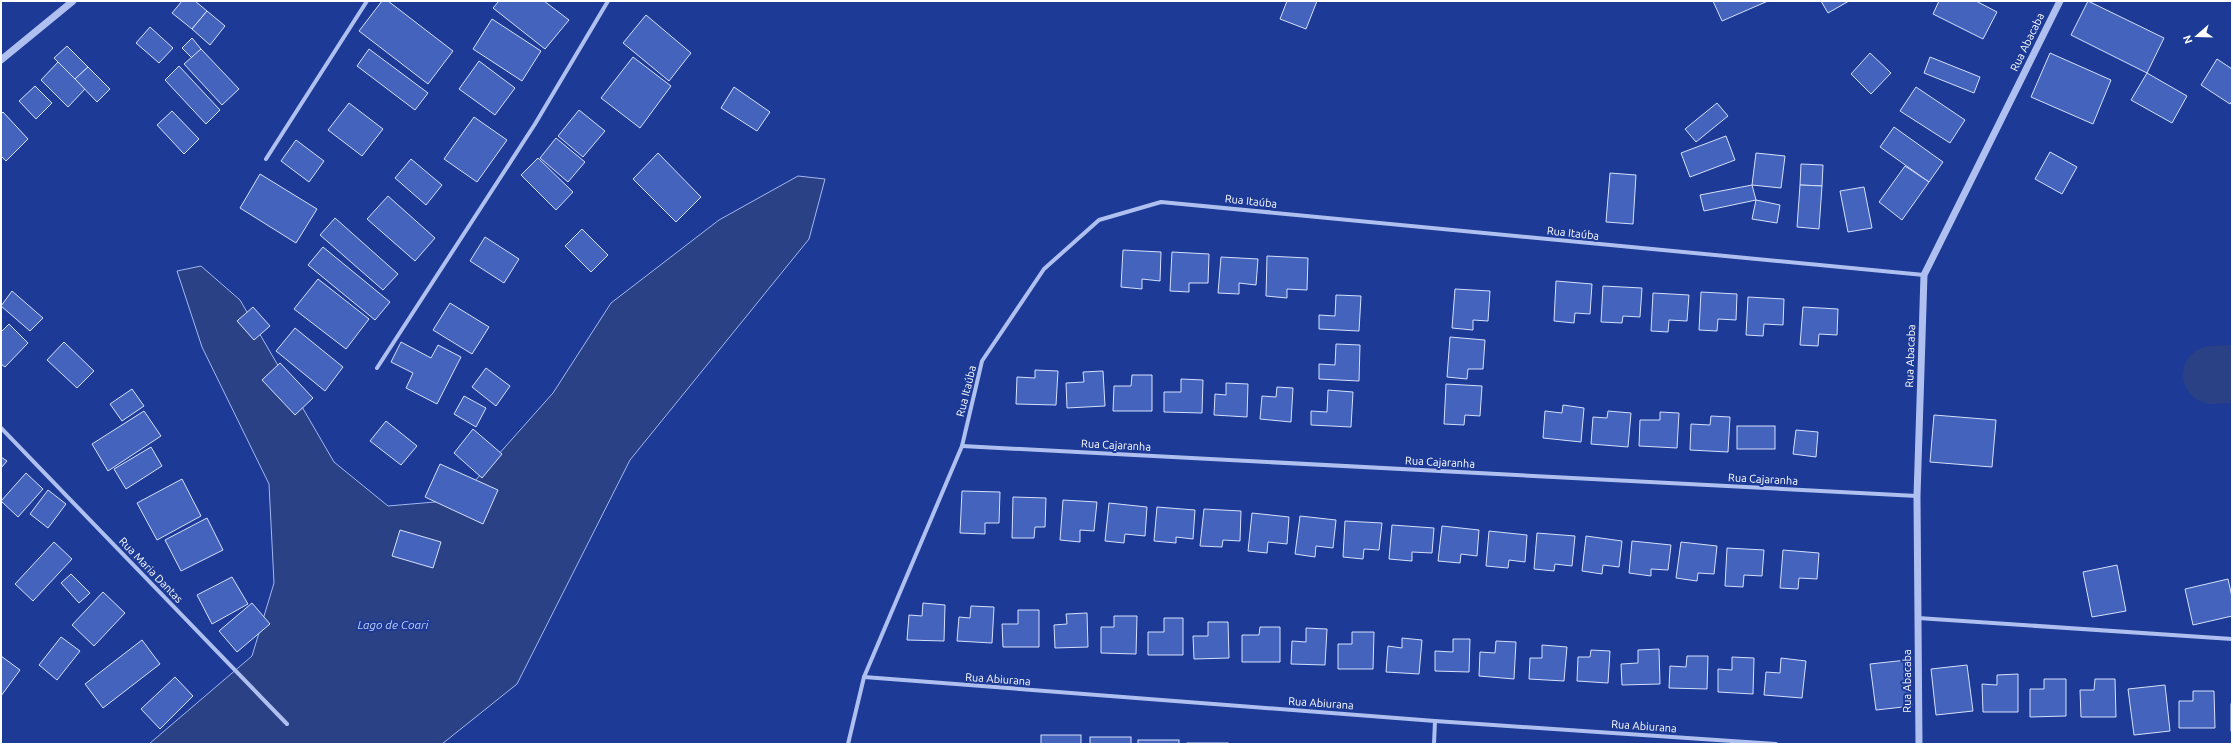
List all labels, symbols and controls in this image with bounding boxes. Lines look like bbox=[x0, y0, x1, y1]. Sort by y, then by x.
street label: Rua Abacaba bbox=[2008, 11, 2046, 73]
north arrow bbox=[2177, 16, 2217, 56]
text: N bbox=[2181, 34, 2195, 45]
street label: Rua Itaúba bbox=[1224, 192, 1278, 210]
street label: Rua Itaúba bbox=[1546, 224, 1600, 242]
street label: Rua Abacaba bbox=[1903, 324, 1917, 388]
street label: Rua Itaúba bbox=[954, 364, 978, 418]
street label: Rua Cajaranha bbox=[1081, 437, 1151, 453]
street label: Rua Cajaranha bbox=[1405, 454, 1475, 470]
street label: Rua Cajaranha bbox=[1728, 471, 1798, 487]
street label: Rua Maria Dantas bbox=[117, 535, 185, 605]
water label: Lago de Coari bbox=[358, 618, 429, 631]
street label: Rua Abacaba bbox=[1901, 649, 1913, 713]
street label: Rua Abiurana bbox=[965, 671, 1031, 687]
street label: Rua Abiurana bbox=[1288, 695, 1354, 711]
street label: Rua Abiurana bbox=[1611, 718, 1677, 734]

